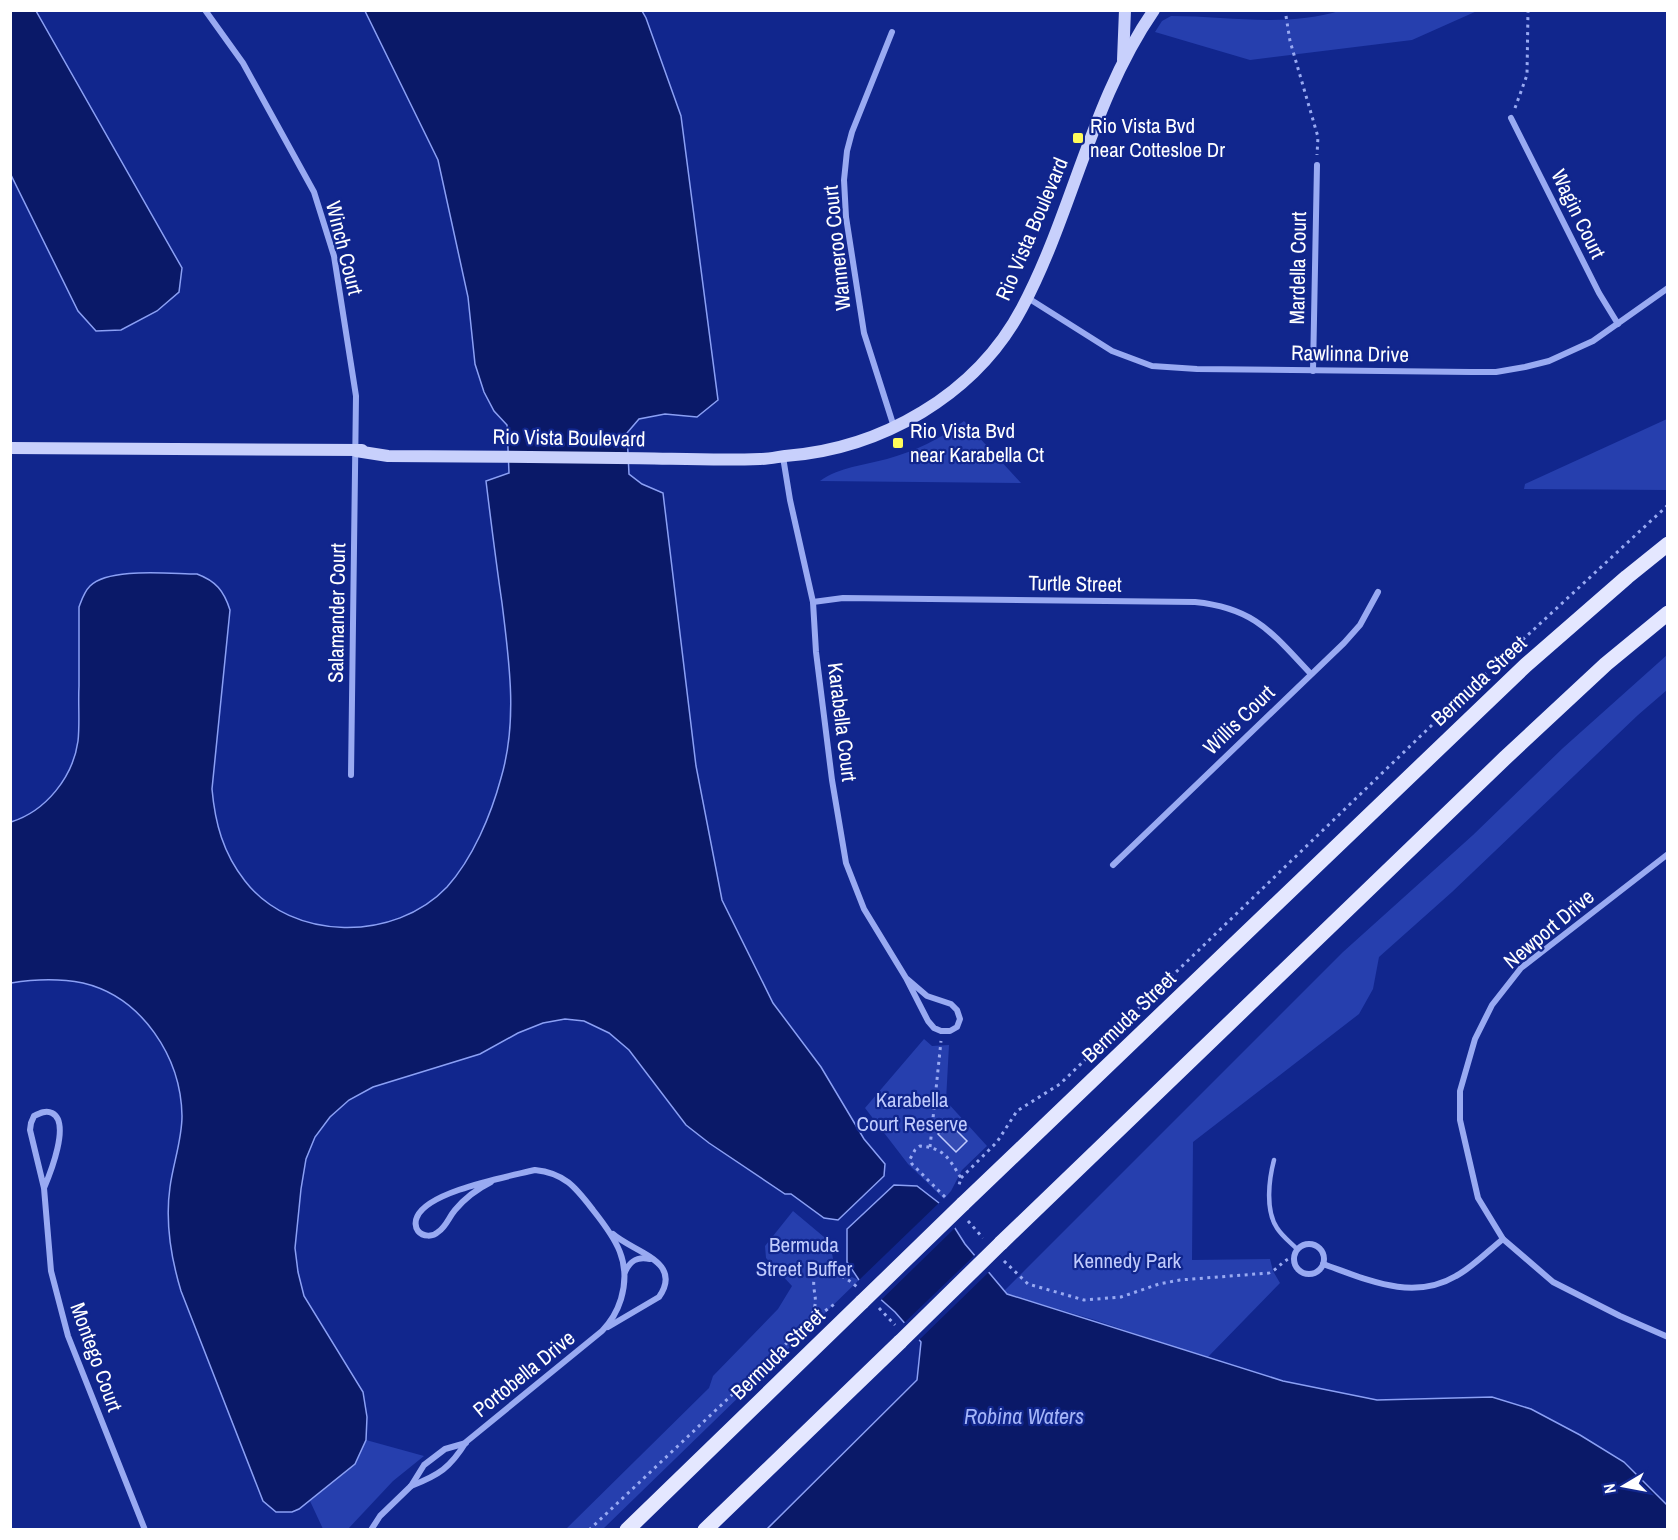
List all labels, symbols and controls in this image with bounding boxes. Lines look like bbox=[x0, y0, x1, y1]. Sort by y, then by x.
place label: Rio Vista Bvd near Cottesloe Dr bbox=[1090, 111, 1225, 164]
marker: Rio Vista Bvd near Cottesloe Dr bbox=[1071, 131, 1085, 145]
street label: Rio Vista Boulevard bbox=[988, 153, 1075, 305]
street label: Wagin Court bbox=[1544, 164, 1613, 263]
street label: Wanneroo Court bbox=[815, 184, 857, 312]
street label: Winch Court bbox=[319, 198, 370, 298]
street label: Mardella Court bbox=[1282, 211, 1313, 325]
street label: Rawlinna Drive bbox=[1291, 338, 1409, 369]
place label: Rio Vista Bvd near Karabella Ct bbox=[910, 416, 1044, 469]
street label: Rio Vista Boulevard bbox=[492, 422, 646, 453]
marker: Rio Vista Bvd near Karabella Ct bbox=[891, 436, 905, 450]
street label: Salamander Court bbox=[321, 543, 352, 683]
street label: Turtle Street bbox=[1028, 568, 1122, 599]
street label: Bermuda Street bbox=[1425, 629, 1533, 732]
street label: Karabella Court bbox=[821, 661, 864, 783]
street label: Willis Court bbox=[1197, 678, 1281, 761]
street label: Newport Drive bbox=[1497, 882, 1600, 975]
street label: Bermuda Street bbox=[1075, 964, 1182, 1069]
park label: Karabella Court Reserve bbox=[856, 1085, 968, 1138]
park label: Bermuda Street Buffer bbox=[756, 1230, 852, 1283]
park label: Kennedy Park bbox=[1073, 1246, 1181, 1275]
street label: Montego Court bbox=[63, 1298, 130, 1416]
street label: Bermuda Street bbox=[724, 1301, 831, 1406]
street label: Portobella Drive bbox=[467, 1323, 581, 1424]
water label: Robina Waters bbox=[964, 1401, 1084, 1431]
north arrow bbox=[1594, 1456, 1654, 1516]
text: N bbox=[1598, 1482, 1621, 1495]

